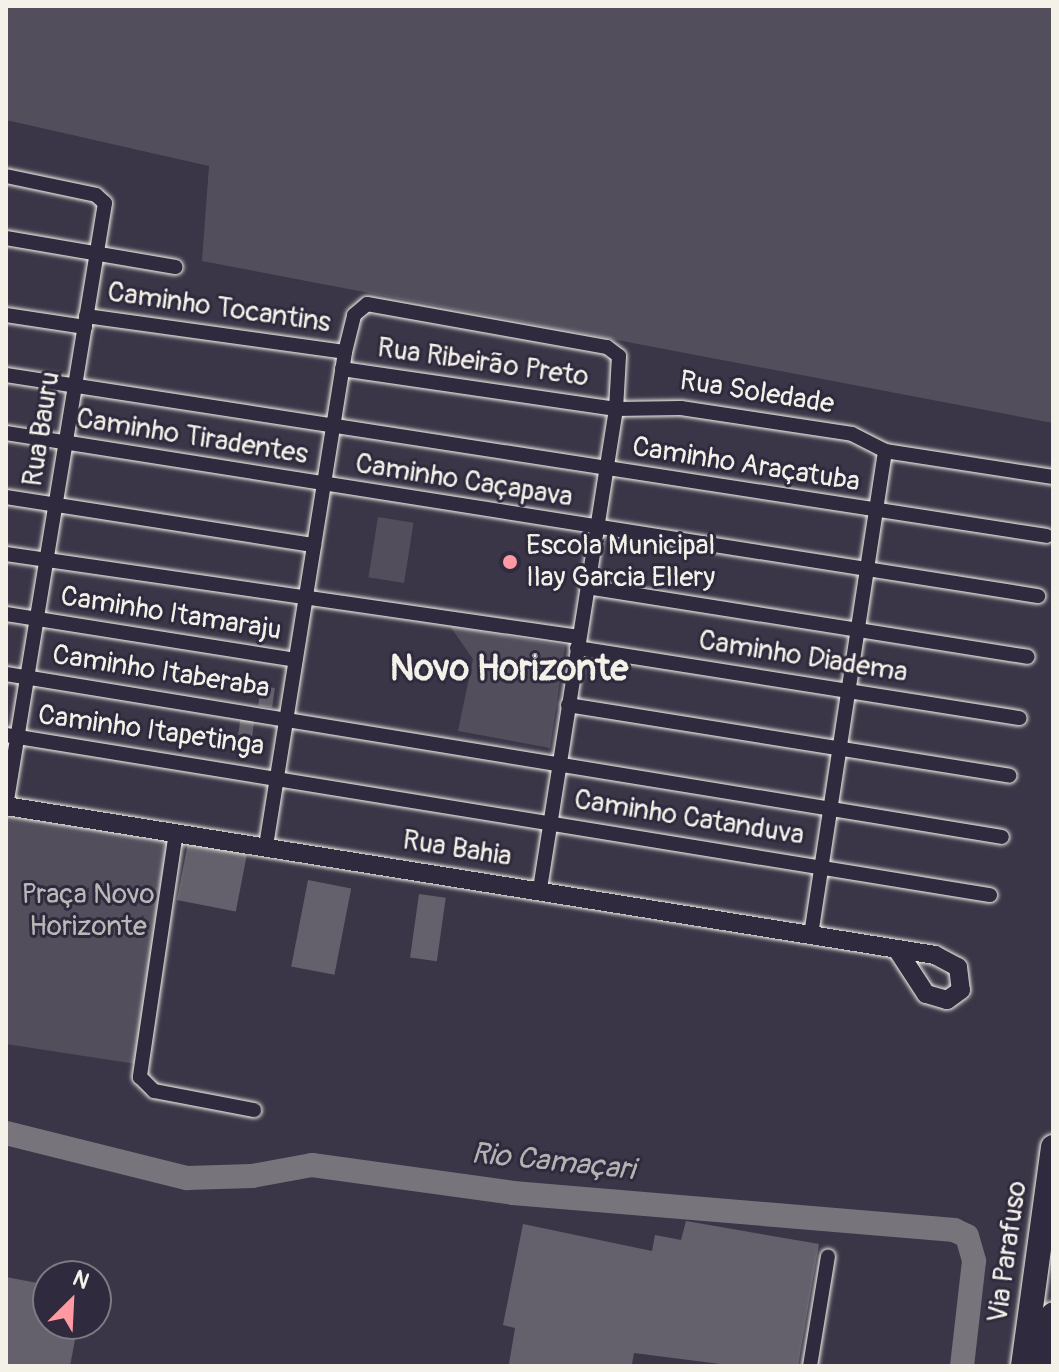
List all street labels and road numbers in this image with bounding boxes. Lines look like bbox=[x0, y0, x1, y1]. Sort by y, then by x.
street label: Caminho Tocantins bbox=[105, 276, 333, 340]
street label: Rua Ribeirão Preto bbox=[375, 332, 591, 394]
street label: Rua Soledade bbox=[677, 364, 837, 422]
street label: Rua Bauru bbox=[16, 369, 68, 489]
street label: Caminho Tiradentes bbox=[74, 402, 310, 472]
street label: Caminho Araçatuba bbox=[630, 430, 862, 500]
street label: Caminho Caçapava bbox=[353, 447, 575, 515]
street label: Caminho Itamaraju bbox=[58, 580, 284, 648]
street label: Caminho Diadema bbox=[696, 624, 910, 690]
street label: Caminho Itaberaba bbox=[50, 638, 272, 706]
street label: Caminho Itapetinga bbox=[36, 698, 266, 764]
street label: Caminho Catanduva bbox=[572, 783, 806, 853]
street label: Rua Bahia bbox=[400, 824, 514, 874]
street label: Via Parafuso bbox=[981, 1179, 1035, 1325]

